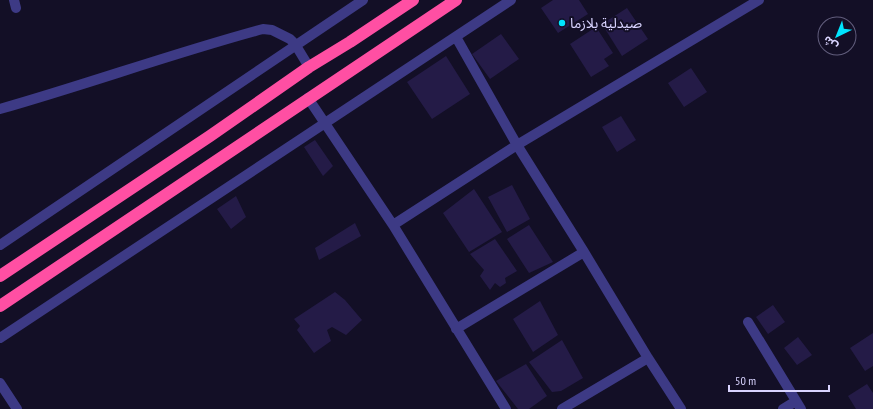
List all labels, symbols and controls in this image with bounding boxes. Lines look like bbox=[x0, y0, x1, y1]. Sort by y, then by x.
place label: صيدلية بلازما bbox=[570, 14, 642, 32]
north arrow bbox=[817, 16, 857, 56]
marker: صيدلية بلازما bbox=[557, 18, 567, 28]
text: ش bbox=[820, 33, 840, 54]
scale bar bbox=[729, 367, 829, 393]
text: 50 m bbox=[735, 373, 756, 388]

